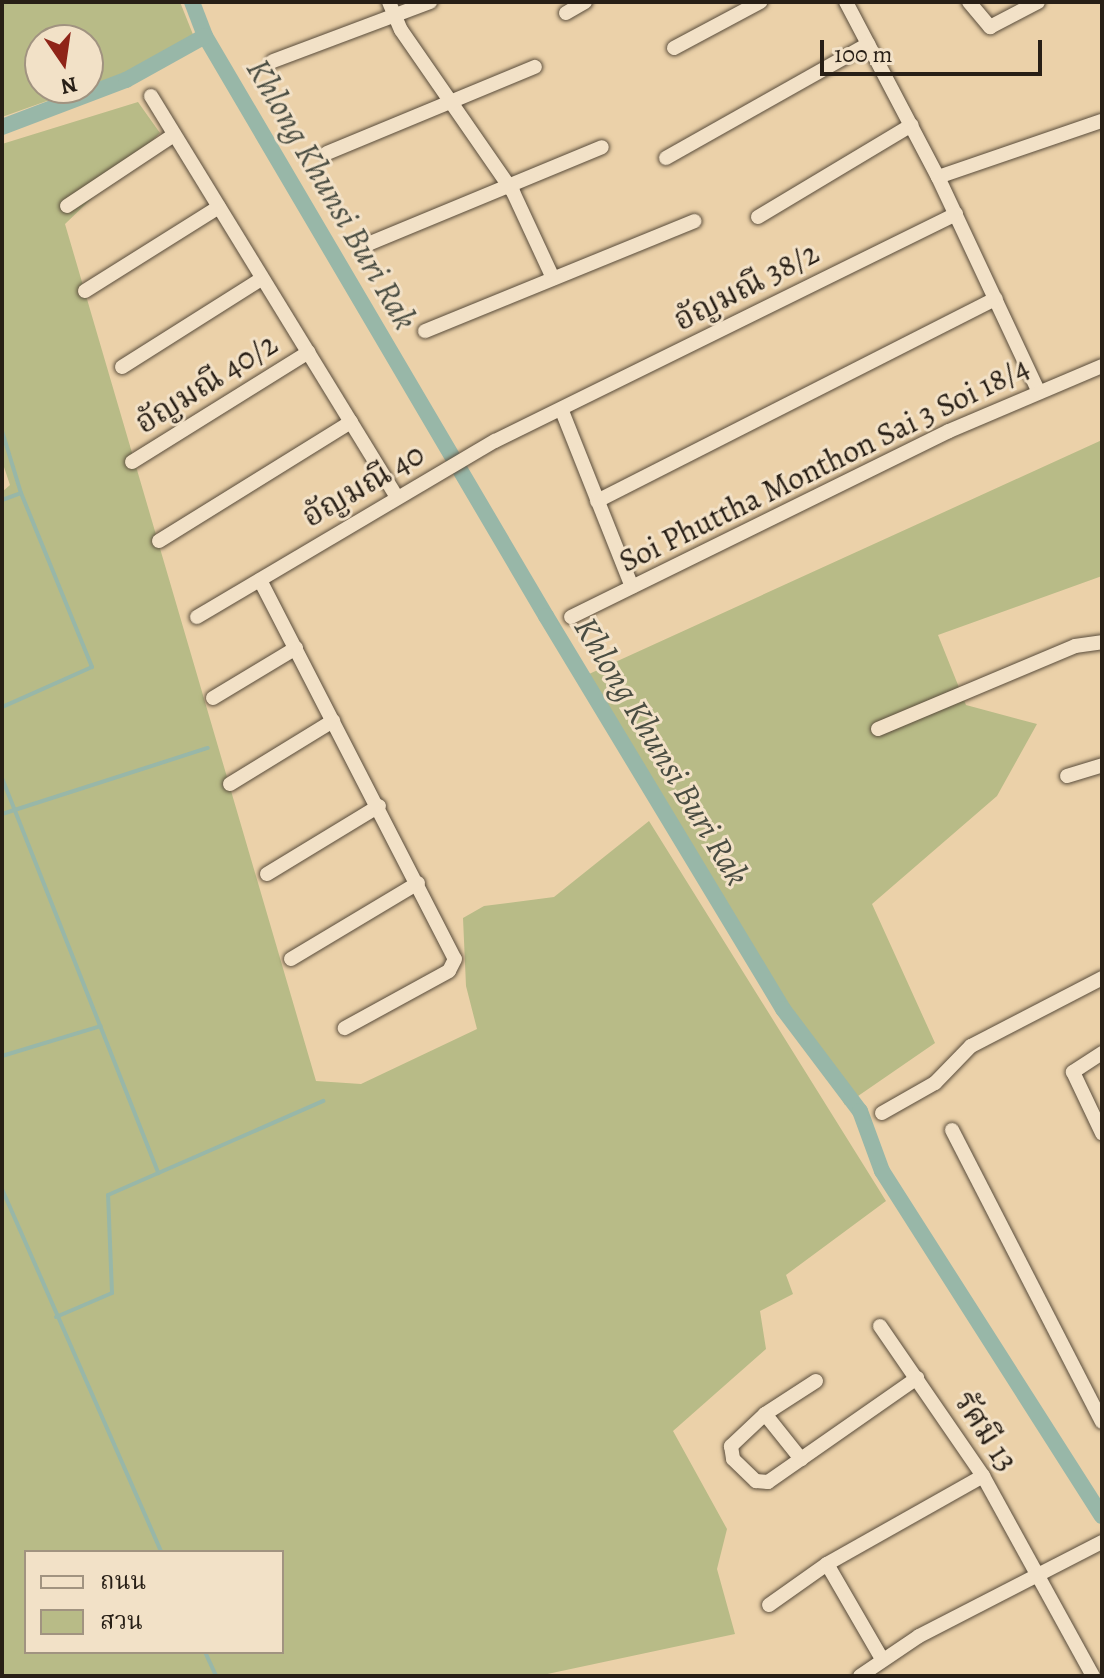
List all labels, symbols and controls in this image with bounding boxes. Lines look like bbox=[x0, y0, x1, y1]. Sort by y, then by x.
north arrow bbox=[24, 24, 104, 104]
scale bar bbox=[824, 24, 1046, 74]
text: 100 m bbox=[834, 38, 893, 70]
water label: Khlong Khunsi Buri Rak bbox=[238, 51, 426, 337]
text: N bbox=[58, 69, 80, 102]
street label: อัญมณี 38/2 bbox=[667, 233, 825, 339]
street label: อัญมณี 40/2 bbox=[128, 324, 284, 442]
street label: Soi Phuttha Monthon Sai 3 Soi 18/4 bbox=[613, 348, 1035, 580]
street label: อัญมณี 40 bbox=[295, 435, 431, 535]
water label: Khlong Khunsi Buri Rak bbox=[566, 609, 758, 893]
street label: รัศมี 13 bbox=[946, 1384, 1026, 1478]
legend bbox=[24, 1550, 284, 1654]
text: ถนน bbox=[100, 1565, 146, 1597]
text: สวน bbox=[100, 1605, 143, 1637]

